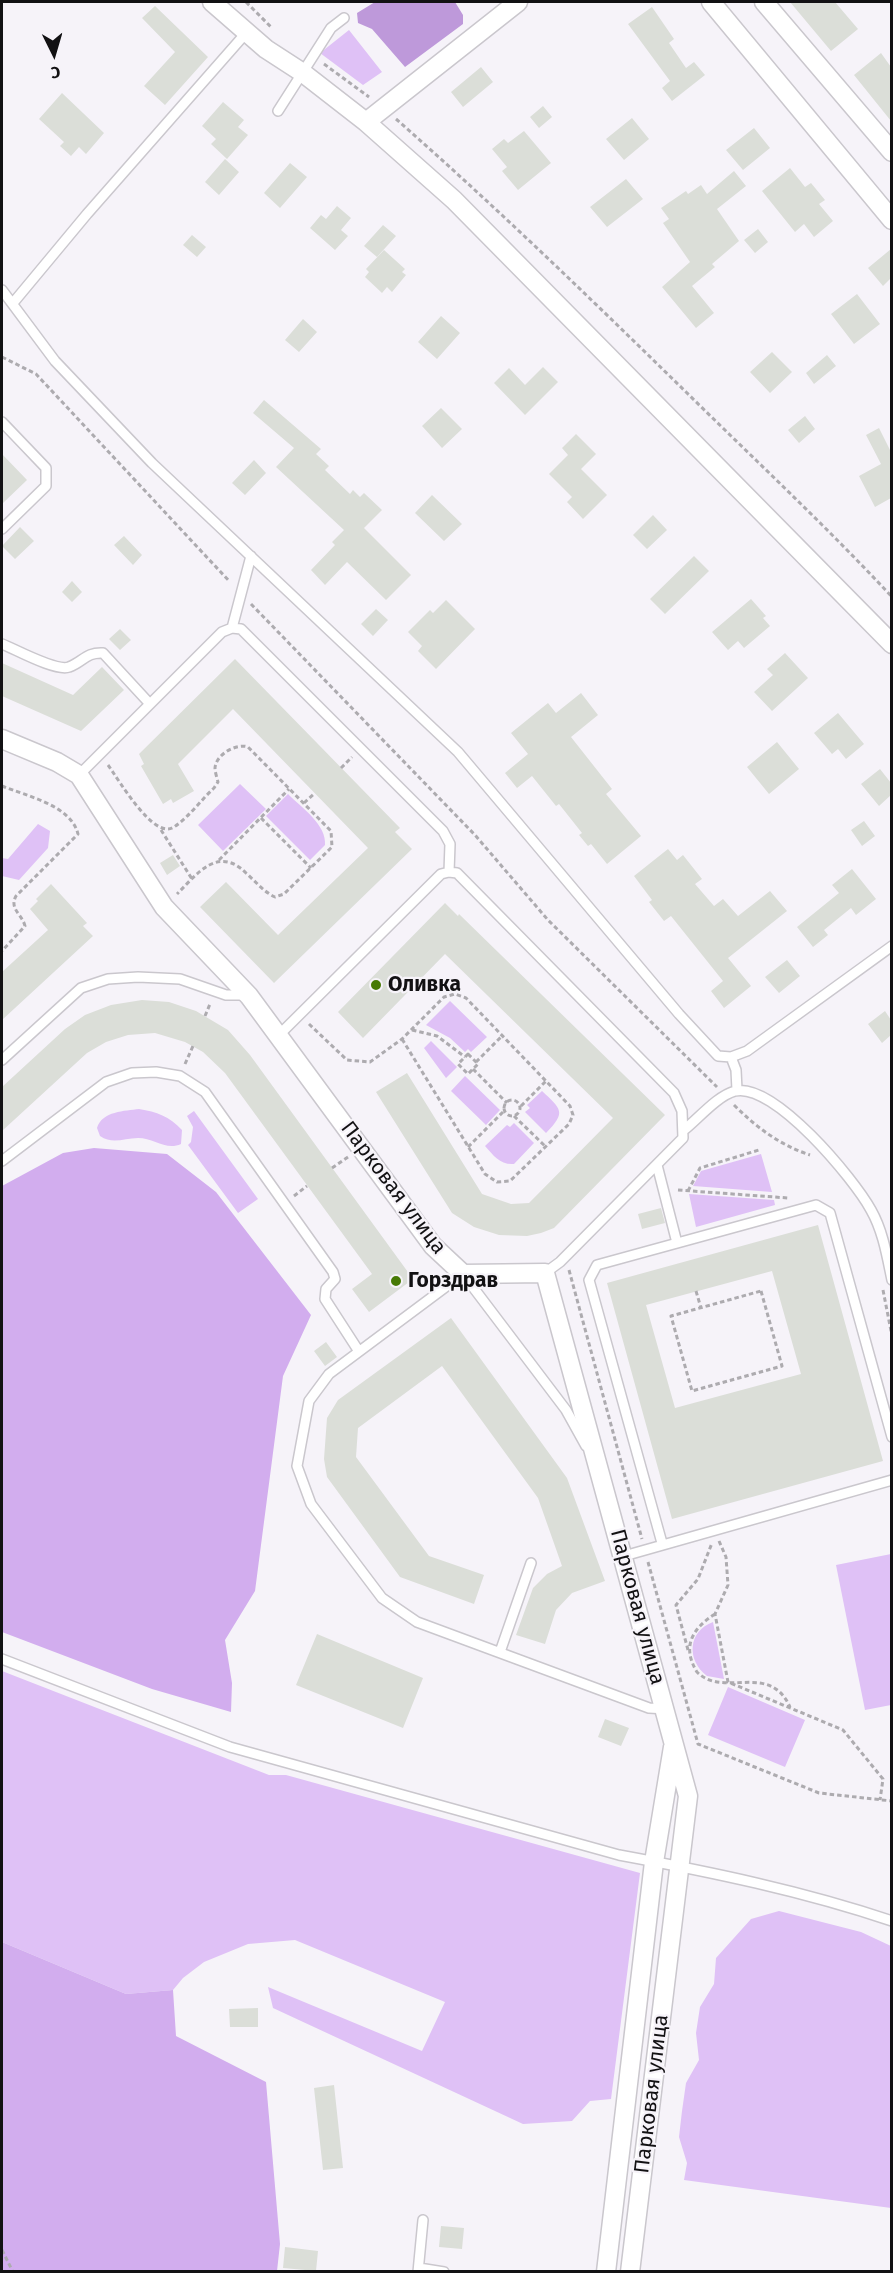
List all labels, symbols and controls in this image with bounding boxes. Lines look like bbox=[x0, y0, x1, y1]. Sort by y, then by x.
north arrow bbox=[24, 24, 84, 84]
text: С bbox=[50, 63, 61, 82]
place label: Оливка bbox=[388, 972, 461, 998]
marker: Оливка bbox=[369, 978, 383, 992]
street label: Парковая улица bbox=[335, 1117, 451, 1259]
place label: Горздрав bbox=[408, 1268, 498, 1294]
marker: Горздрав bbox=[389, 1274, 403, 1288]
street label: Парковая улица bbox=[604, 1527, 670, 1687]
street label: Парковая улица bbox=[630, 2013, 674, 2175]

